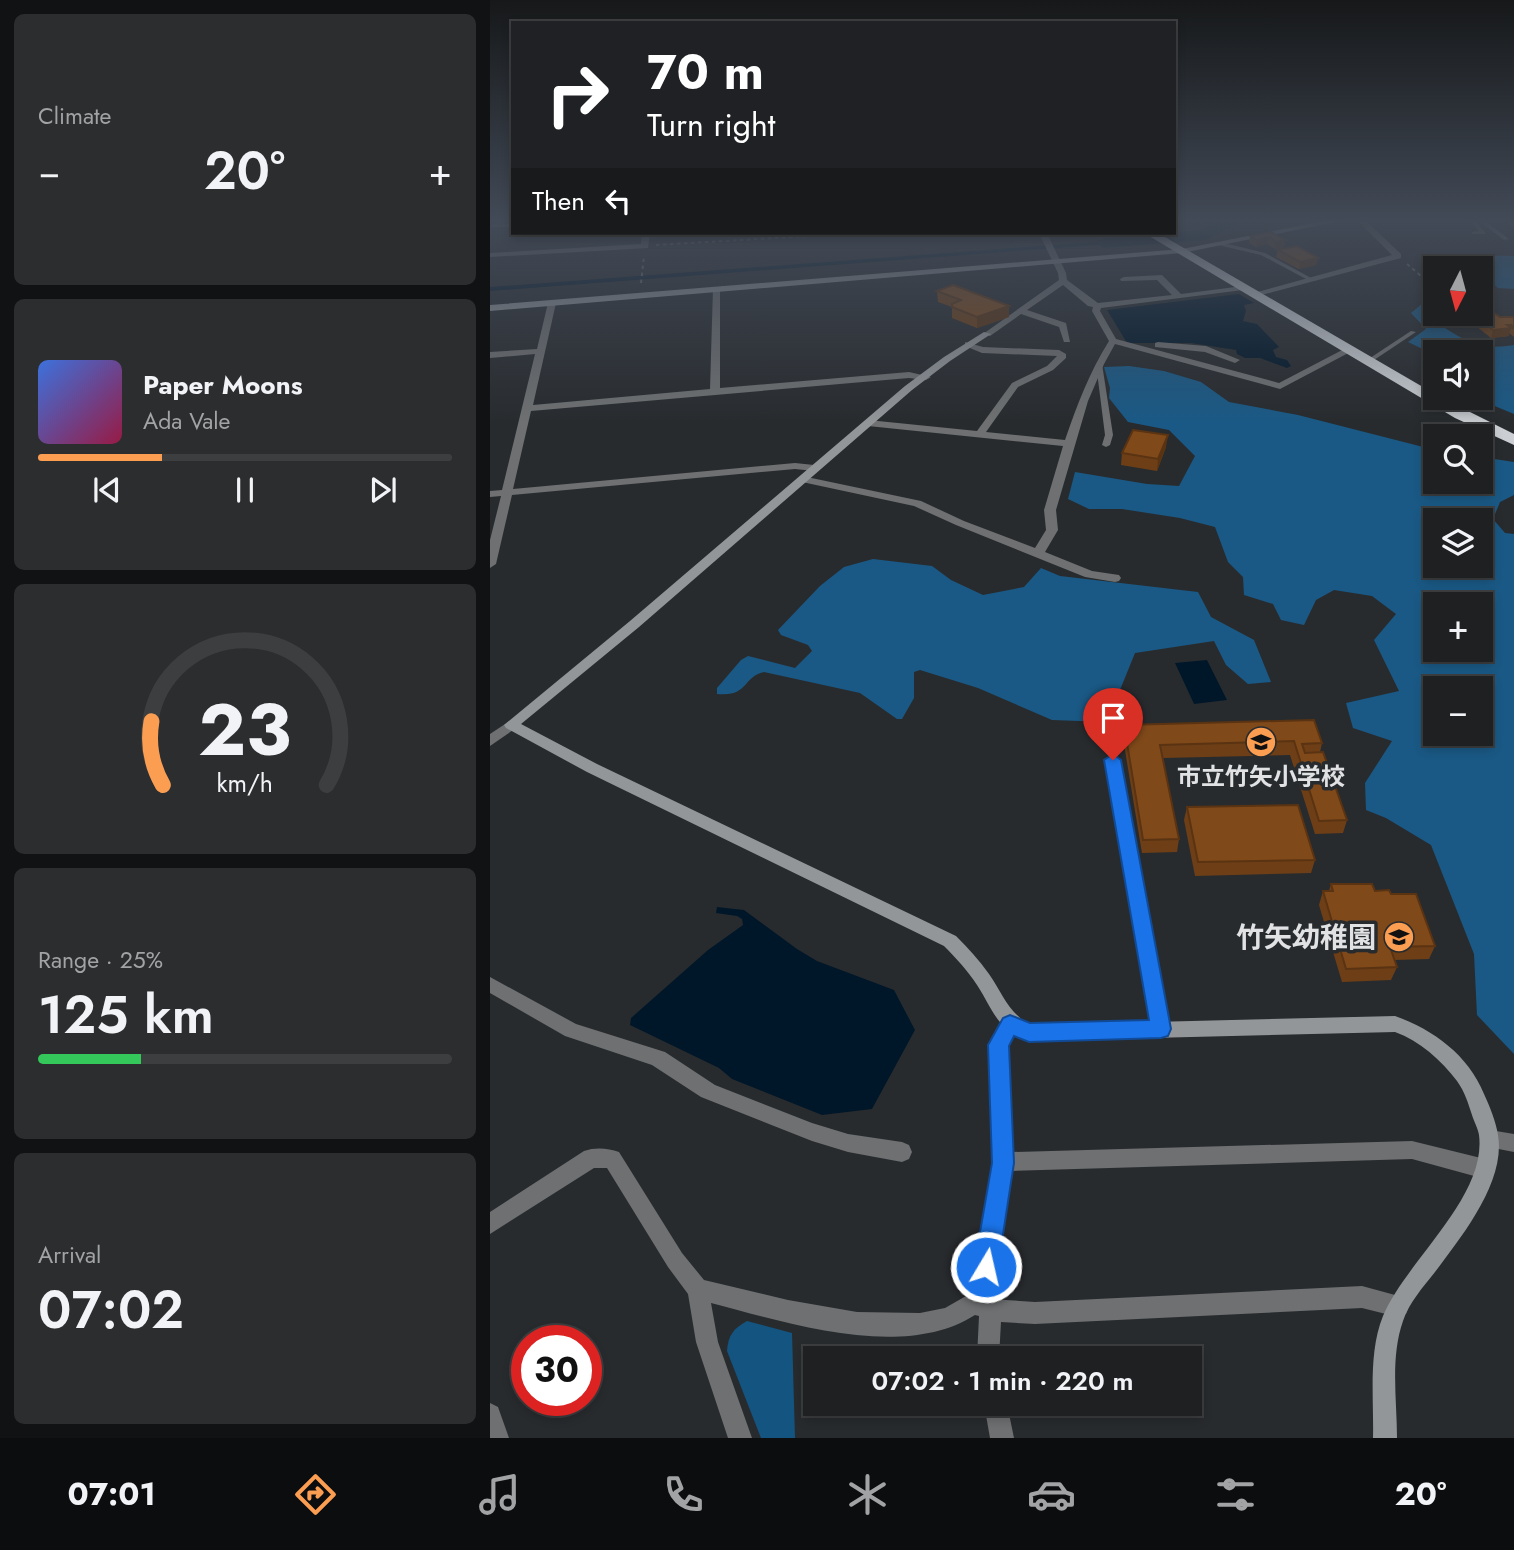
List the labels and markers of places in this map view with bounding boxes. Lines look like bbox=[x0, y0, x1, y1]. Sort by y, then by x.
pin bbox=[1083, 688, 1143, 760]
school or university icon: 市立竹矢小学校 bbox=[1244, 725, 1278, 759]
place label: 市立竹矢小学校 bbox=[1177, 759, 1345, 794]
place label: 竹矢幼稚園 bbox=[1236, 917, 1376, 958]
school or university icon: 竹矢幼稚園 bbox=[1382, 920, 1416, 954]

